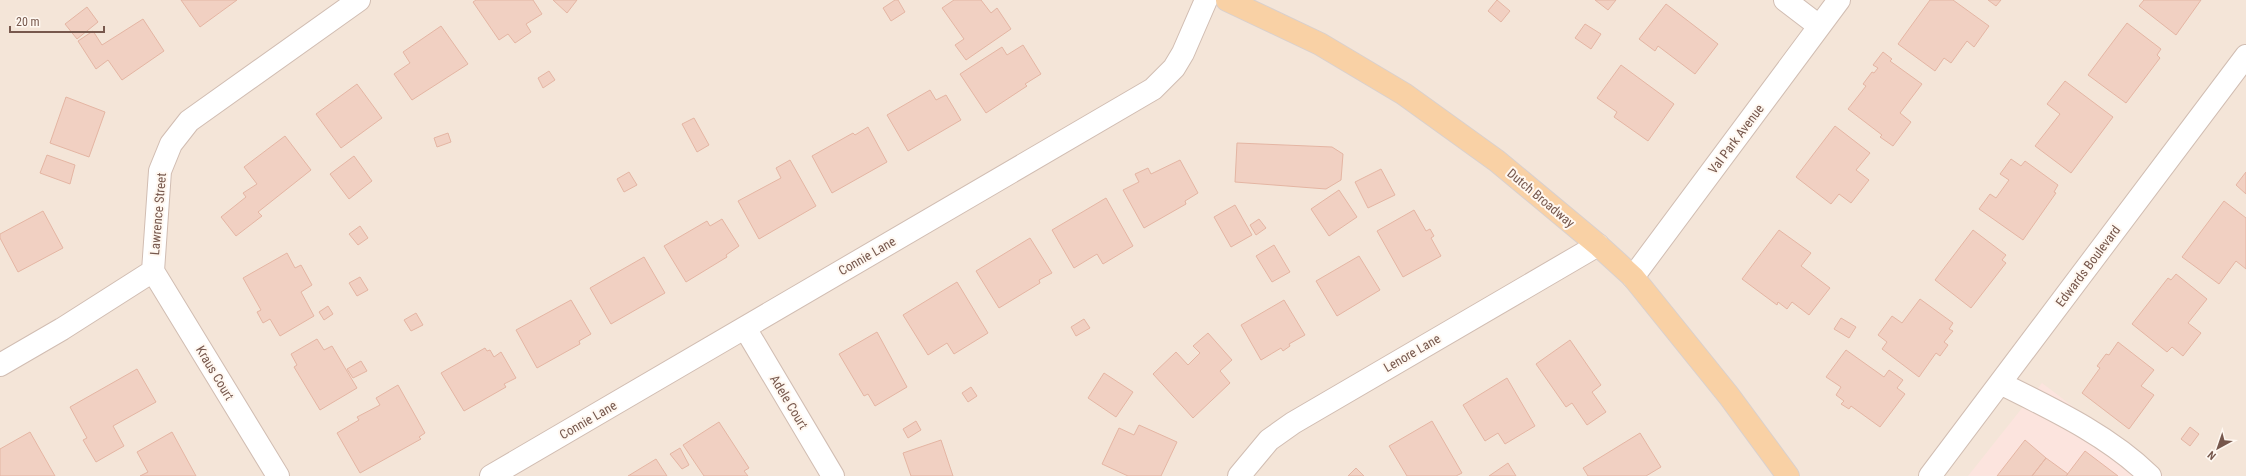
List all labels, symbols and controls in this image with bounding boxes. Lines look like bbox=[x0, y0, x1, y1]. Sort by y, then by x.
scale bar bbox=[10, 8, 104, 34]
text: 20 m bbox=[16, 15, 40, 29]
street label: Val Park Avenue bbox=[1705, 101, 1767, 177]
street label: Dutch Broadway bbox=[1504, 166, 1578, 231]
street label: Lawrence Street bbox=[147, 172, 169, 256]
street label: Edwards Boulevard bbox=[2053, 223, 2123, 309]
street label: Connie Lane bbox=[836, 234, 898, 278]
street label: Lenore Lane bbox=[1381, 331, 1443, 375]
street label: Kraus Court bbox=[193, 343, 237, 403]
street label: Adele Court bbox=[767, 372, 811, 432]
street label: Connie Lane bbox=[557, 398, 619, 442]
north arrow bbox=[2198, 428, 2238, 468]
text: N bbox=[2205, 448, 2219, 462]

